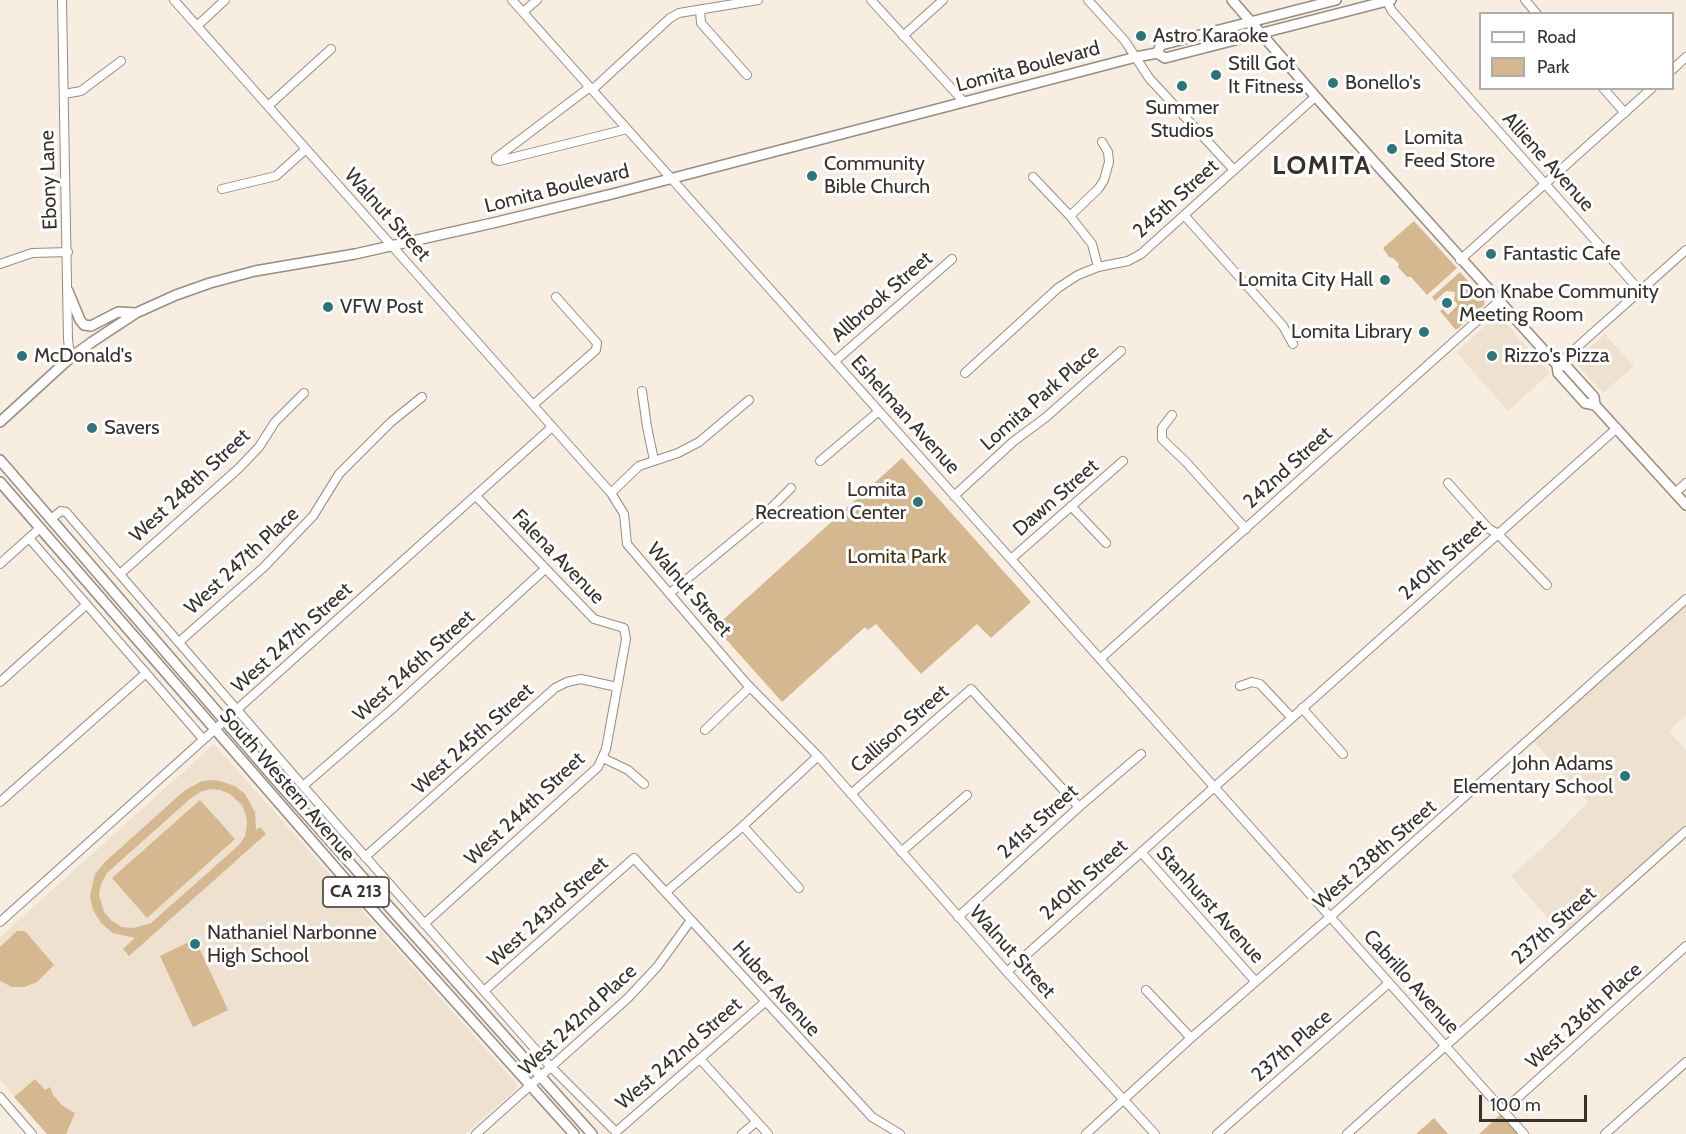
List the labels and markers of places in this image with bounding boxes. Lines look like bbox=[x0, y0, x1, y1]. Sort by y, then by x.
place label: Astro Karaoke bbox=[1153, 24, 1268, 48]
marker: Astro Karaoke bbox=[1134, 29, 1148, 43]
place label: Still Got It Fitness bbox=[1228, 52, 1303, 99]
marker: Still Got It Fitness bbox=[1209, 68, 1223, 82]
place label: Bonello's bbox=[1345, 71, 1421, 95]
marker: Bonello's bbox=[1326, 76, 1340, 90]
marker: Summer Studios bbox=[1175, 79, 1189, 93]
place label: Summer Studios bbox=[1145, 96, 1219, 143]
place label: Lomita Feed Store bbox=[1404, 126, 1495, 173]
marker: Lomita Feed Store bbox=[1385, 142, 1399, 156]
place label: Community Bible Church bbox=[824, 152, 930, 199]
marker: Community Bible Church bbox=[805, 169, 819, 183]
place label: Fantastic Cafe bbox=[1503, 242, 1621, 266]
marker: Fantastic Cafe bbox=[1484, 247, 1498, 261]
place label: Lomita City Hall bbox=[1238, 268, 1373, 292]
marker: Lomita City Hall bbox=[1378, 273, 1392, 287]
place label: Don Knabe Community Meeting Room bbox=[1459, 280, 1659, 327]
place label: VFW Post bbox=[340, 295, 423, 319]
marker: Don Knabe Community Meeting Room bbox=[1440, 296, 1454, 310]
marker: VFW Post bbox=[321, 300, 335, 314]
place label: Lomita Library bbox=[1291, 320, 1412, 344]
marker: Lomita Library bbox=[1417, 325, 1431, 339]
place label: McDonald's bbox=[34, 344, 132, 368]
place label: Rizzo's Pizza bbox=[1504, 344, 1609, 368]
marker: McDonald's bbox=[15, 349, 29, 363]
marker: Rizzo's Pizza bbox=[1485, 349, 1499, 363]
place label: Savers bbox=[104, 416, 159, 440]
marker: Savers bbox=[85, 421, 99, 435]
place label: Lomita Recreation Center bbox=[755, 478, 906, 525]
marker: Lomita Recreation Center bbox=[911, 495, 925, 509]
place label: John Adams Elementary School bbox=[1453, 752, 1613, 799]
marker: John Adams Elementary School bbox=[1618, 769, 1632, 783]
place label: Nathaniel Narbonne High School bbox=[207, 921, 377, 968]
marker: Nathaniel Narbonne High School bbox=[188, 937, 202, 951]

